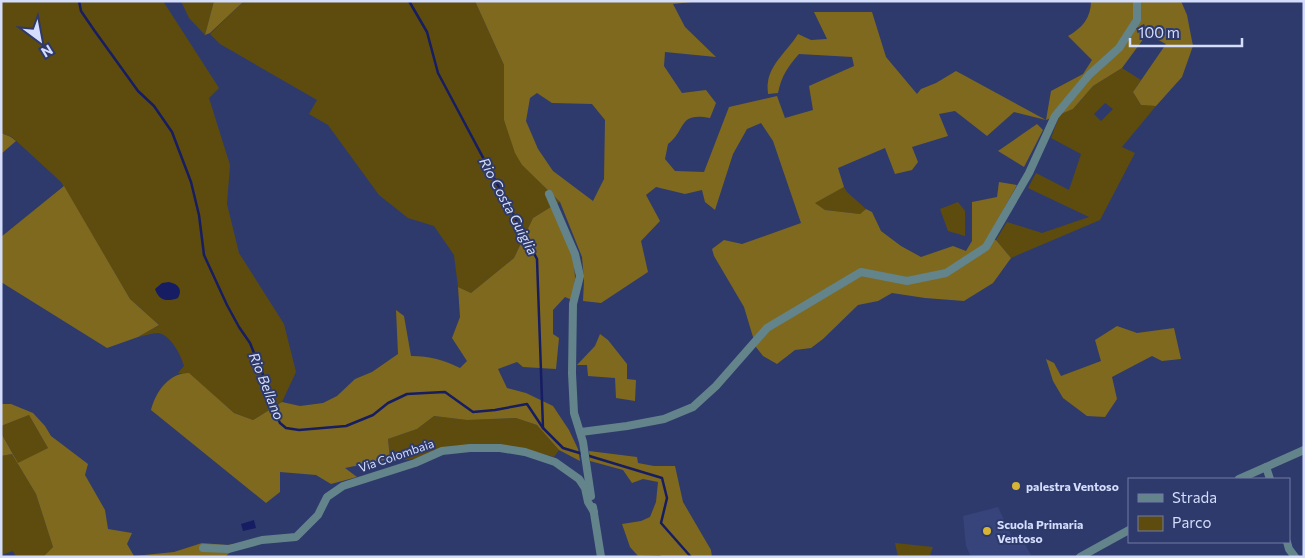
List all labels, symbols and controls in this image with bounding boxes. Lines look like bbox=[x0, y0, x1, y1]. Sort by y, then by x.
north arrow bbox=[15, 15, 65, 65]
scale bar bbox=[1130, 15, 1242, 47]
text: 100 m bbox=[1138, 23, 1180, 41]
text: N bbox=[38, 41, 56, 61]
water label: Rio Costa Guiglia bbox=[476, 154, 542, 258]
water label: Rio Bellano bbox=[246, 350, 288, 422]
street label: Via Colombaia bbox=[357, 436, 435, 474]
legend bbox=[1128, 478, 1290, 543]
place label: palestra Ventoso bbox=[1026, 479, 1119, 493]
marker: palestra Ventoso bbox=[1010, 480, 1022, 492]
text: Strada bbox=[1172, 488, 1217, 506]
text: Parco bbox=[1172, 513, 1211, 531]
place label: Scuola Primaria Ventoso bbox=[997, 517, 1083, 545]
marker: Scuola Primaria Ventoso bbox=[981, 525, 993, 537]

